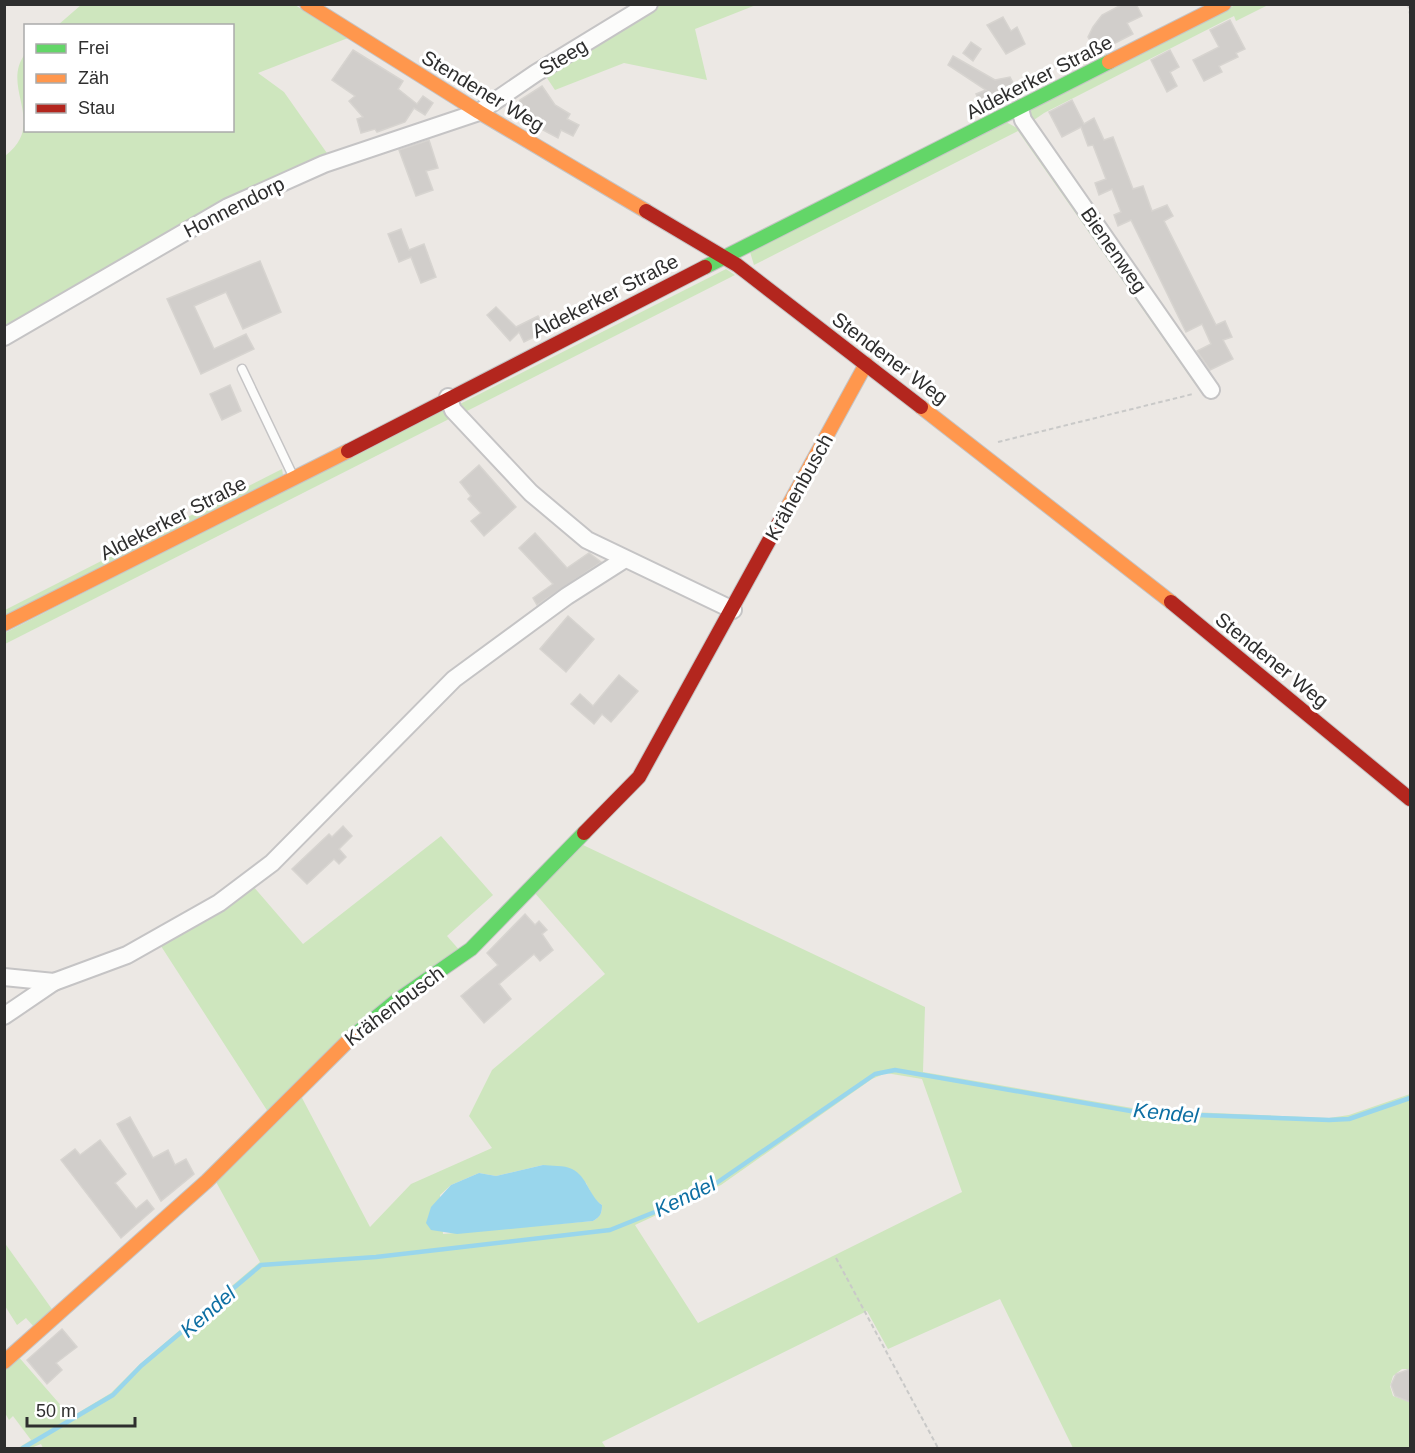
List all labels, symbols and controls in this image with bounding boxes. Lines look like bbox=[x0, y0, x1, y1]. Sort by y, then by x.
legend bbox=[24, 24, 234, 132]
street label: Aldekerker Straße bbox=[962, 31, 1116, 123]
street label: Steeg bbox=[535, 34, 591, 80]
text: Frei bbox=[78, 38, 109, 58]
street label: Stendener Weg bbox=[418, 46, 548, 136]
text: Zäh bbox=[78, 68, 109, 88]
text: Stau bbox=[78, 98, 115, 118]
street label: Honnendorp bbox=[180, 172, 288, 242]
street label: Bienenweg bbox=[1077, 203, 1151, 297]
street label: Aldekerker Straße bbox=[528, 250, 682, 342]
street label: Stendener Weg bbox=[828, 308, 952, 408]
street label: Krähenbusch bbox=[761, 430, 837, 544]
street label: Aldekerker Straße bbox=[96, 472, 250, 564]
street label: Stendener Weg bbox=[1211, 608, 1333, 712]
street label: Krähenbusch bbox=[340, 962, 448, 1050]
water label: Kendel bbox=[1132, 1098, 1201, 1127]
water label: Kendel bbox=[650, 1171, 720, 1221]
water label: Kendel bbox=[175, 1281, 241, 1342]
scale bar bbox=[27, 1390, 135, 1428]
text: 50 m bbox=[36, 1401, 76, 1421]

